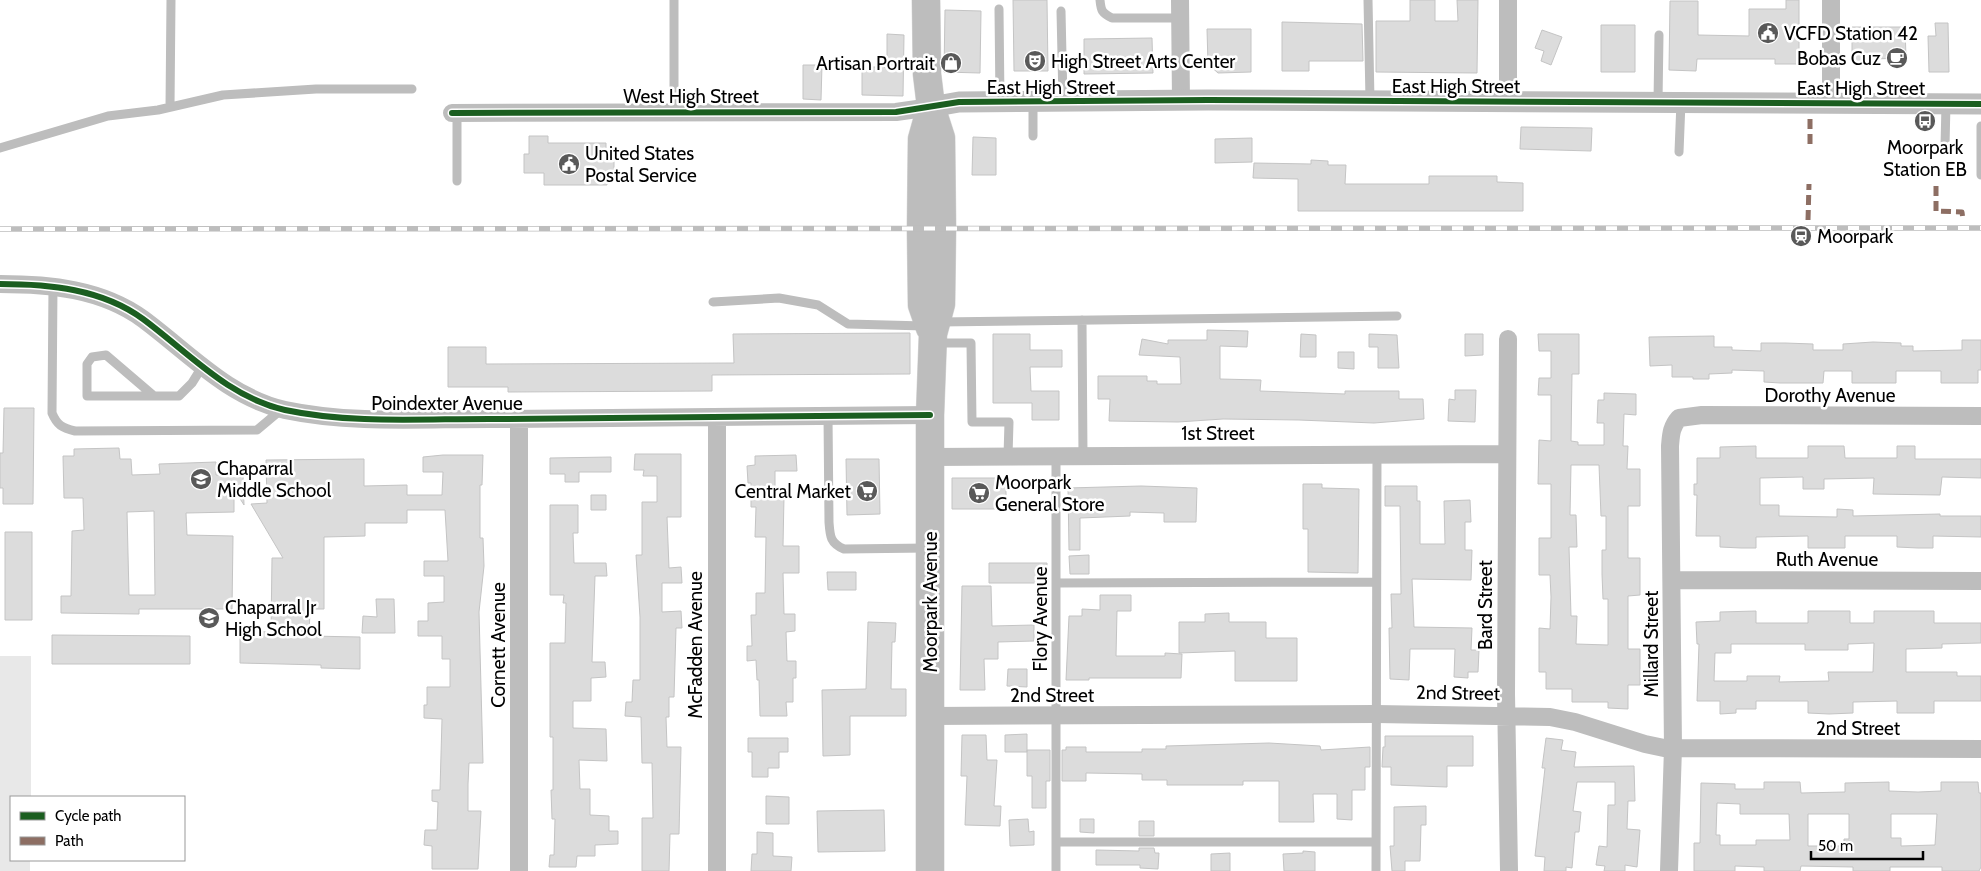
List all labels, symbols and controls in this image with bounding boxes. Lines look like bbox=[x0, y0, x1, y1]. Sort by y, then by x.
public building icon: VCFD Station 42 bbox=[1756, 21, 1780, 45]
place label: VCFD Station 42 bbox=[1784, 22, 1918, 45]
cafe icon: Bobas Cuz bbox=[1885, 46, 1909, 70]
place label: Bobas Cuz bbox=[1797, 47, 1881, 70]
theatre icon: High Street Arts Center bbox=[1023, 49, 1047, 73]
place label: High Street Arts Center bbox=[1051, 50, 1235, 73]
shop icon: Artisan Portrait bbox=[939, 51, 963, 75]
place label: Artisan Portrait bbox=[816, 52, 936, 75]
street label: East High Street bbox=[1392, 75, 1521, 98]
street label: East High Street bbox=[987, 76, 1116, 99]
street label: East High Street bbox=[1797, 77, 1926, 100]
street label: West High Street bbox=[623, 85, 759, 108]
bus stop icon: Moorpark Station EB bbox=[1913, 109, 1937, 133]
place label: Moorpark Station EB bbox=[1883, 136, 1967, 181]
place label: United States Postal Service bbox=[585, 142, 697, 187]
public building icon: United States Postal Service bbox=[557, 152, 581, 176]
station icon: Moorpark bbox=[1789, 224, 1813, 248]
place label: Moorpark bbox=[1817, 225, 1894, 248]
street label: Dorothy Avenue bbox=[1765, 384, 1896, 407]
street label: Poindexter Avenue bbox=[371, 392, 523, 415]
street label: 1st Street bbox=[1181, 422, 1255, 445]
place label: Chaparral Middle School bbox=[217, 457, 332, 502]
school or university icon: Chaparral Middle School bbox=[189, 467, 213, 491]
place label: Moorpark General Store bbox=[995, 471, 1105, 516]
supermarket icon: Central Market bbox=[855, 479, 879, 503]
place label: Central Market bbox=[735, 480, 852, 503]
supermarket icon: Moorpark General Store bbox=[967, 481, 991, 505]
street label: Moorpark Avenue bbox=[919, 531, 942, 672]
street label: Ruth Avenue bbox=[1776, 548, 1878, 571]
street label: Bard Street bbox=[1474, 559, 1497, 650]
street label: Flory Avenue bbox=[1029, 566, 1052, 671]
street label: McFadden Avenue bbox=[684, 571, 707, 719]
street label: Cornett Avenue bbox=[487, 582, 510, 708]
street label: Millard Street bbox=[1640, 590, 1663, 697]
place label: Chaparral Jr High School bbox=[225, 596, 322, 641]
school or university icon: Chaparral Jr High School bbox=[197, 606, 221, 630]
street label: 2nd Street bbox=[1416, 681, 1501, 705]
street label: 2nd Street bbox=[1010, 684, 1095, 707]
street label: 2nd Street bbox=[1816, 717, 1901, 740]
legend bbox=[10, 796, 185, 861]
text: Cycle path bbox=[55, 807, 121, 825]
scale bar bbox=[1811, 828, 1924, 860]
text: Path bbox=[55, 832, 84, 850]
text: 50 m bbox=[1818, 837, 1853, 855]

